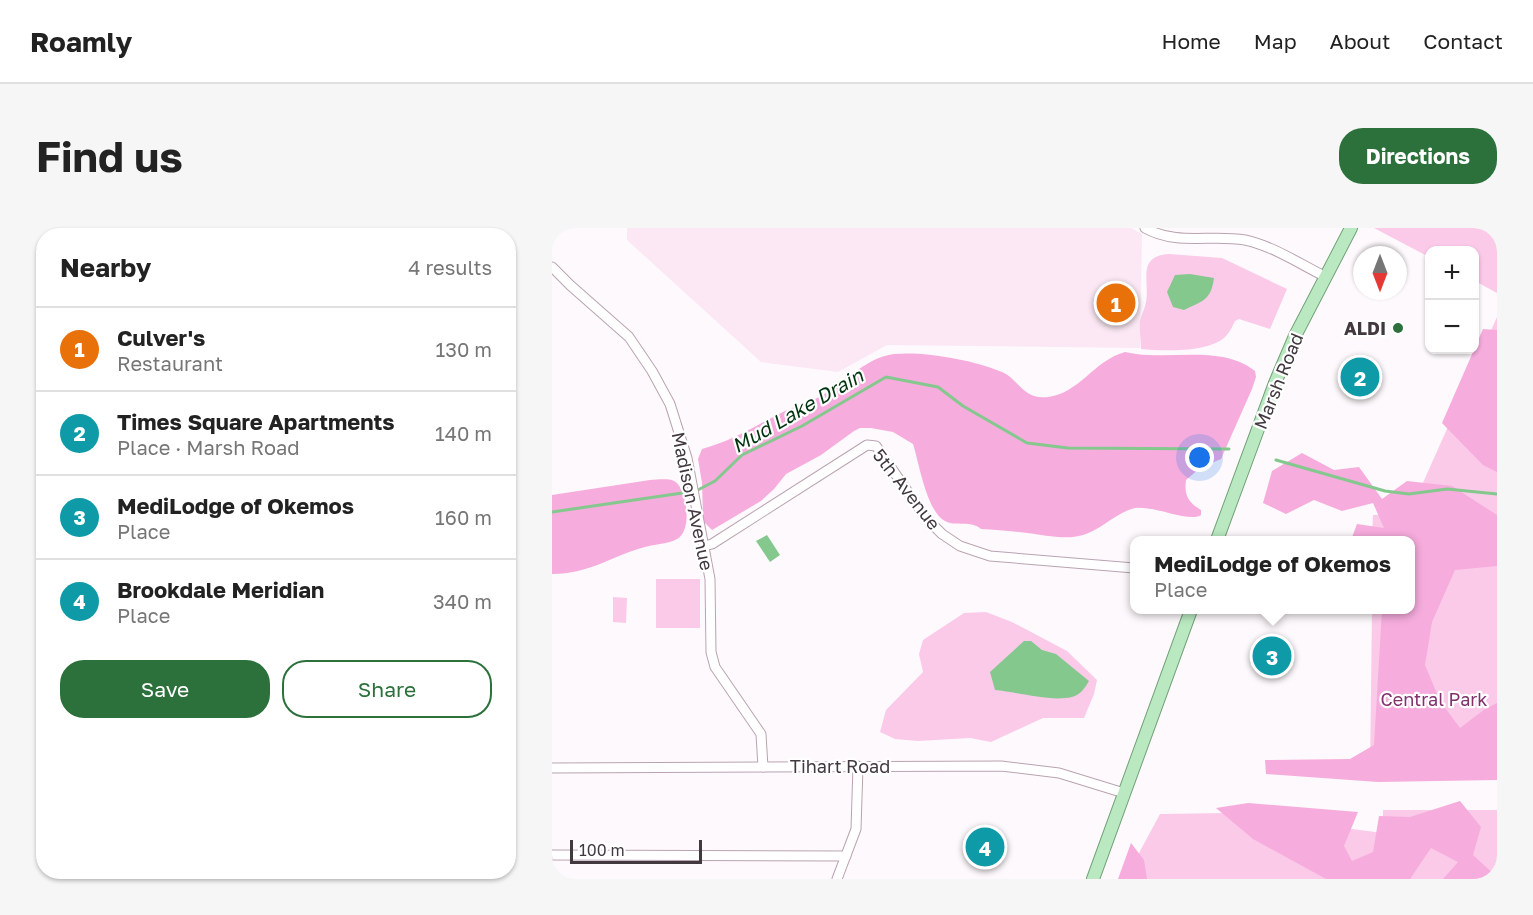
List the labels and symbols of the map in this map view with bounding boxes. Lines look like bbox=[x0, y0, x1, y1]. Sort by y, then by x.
north arrow bbox=[1353, 246, 1407, 300]
pin: 1 bbox=[1096, 280, 1136, 326]
place label: ALDI bbox=[1344, 317, 1386, 339]
marker: ALDI bbox=[1391, 321, 1405, 335]
street label: Marsh Road bbox=[1249, 330, 1307, 432]
pin: 2 bbox=[1340, 354, 1380, 400]
water label: Mud Lake Drain bbox=[727, 362, 868, 457]
street label: Madison Avenue bbox=[668, 430, 718, 572]
your location bbox=[1185, 443, 1214, 472]
street label: 5th Avenue bbox=[869, 444, 945, 534]
pin: 3 bbox=[1252, 634, 1292, 678]
park label: Central Park bbox=[1380, 688, 1488, 710]
street label: Tihart Road bbox=[790, 755, 890, 777]
pin: 4 bbox=[966, 824, 1004, 870]
scale bar bbox=[570, 837, 702, 864]

